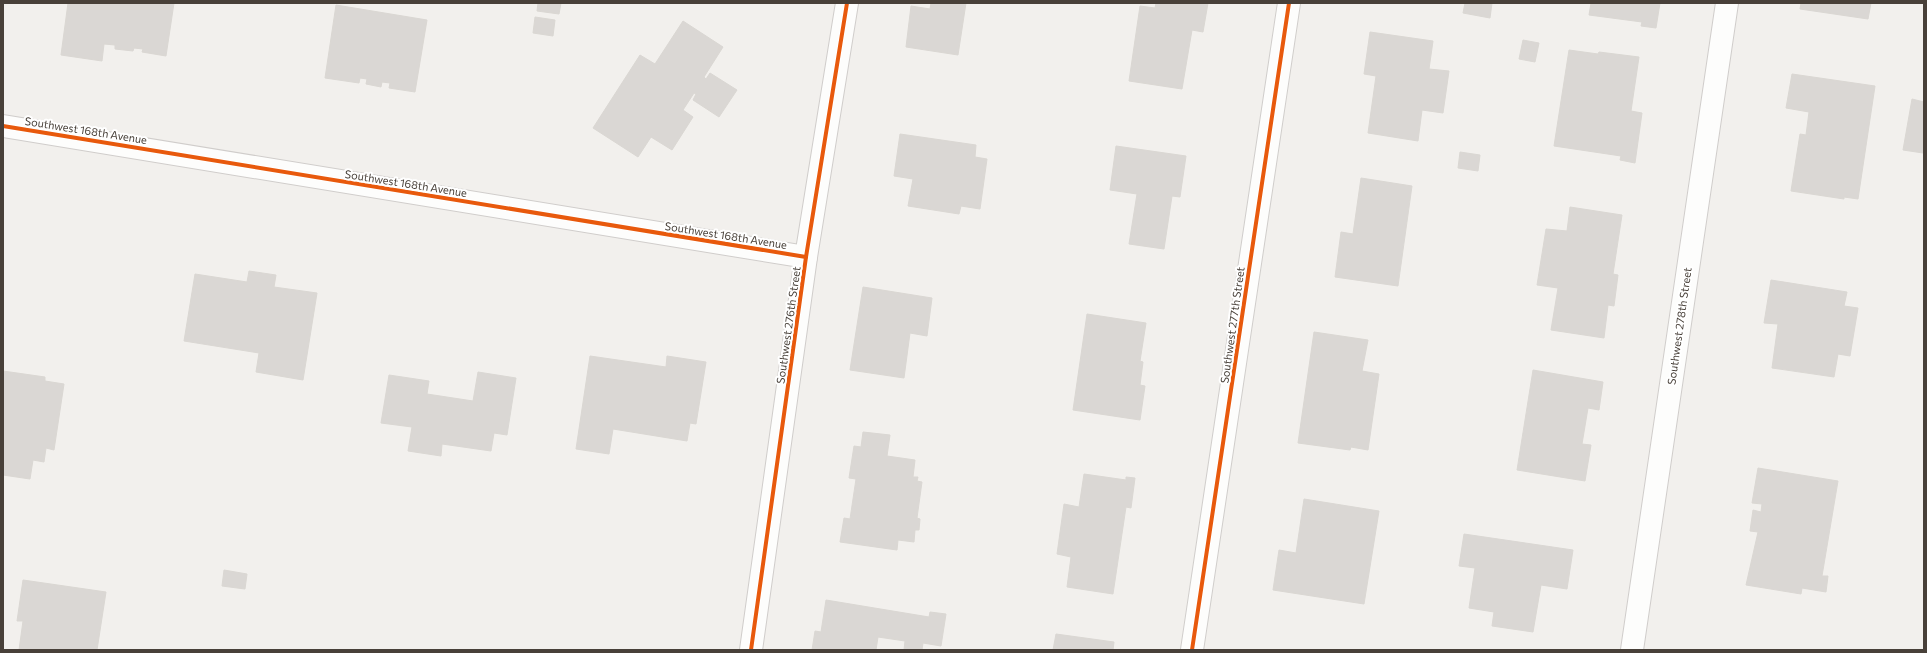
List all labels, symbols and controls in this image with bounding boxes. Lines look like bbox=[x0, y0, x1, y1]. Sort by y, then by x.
street label: Southwest 168th Avenue bbox=[24, 114, 148, 146]
street label: Southwest 168th Avenue bbox=[344, 167, 468, 199]
street label: Southwest 168th Avenue bbox=[664, 219, 788, 251]
street label: Southwest 276th Street bbox=[773, 265, 803, 385]
street label: Southwest 277th Street bbox=[1217, 265, 1247, 384]
street label: Southwest 278th Street bbox=[1664, 266, 1694, 386]

